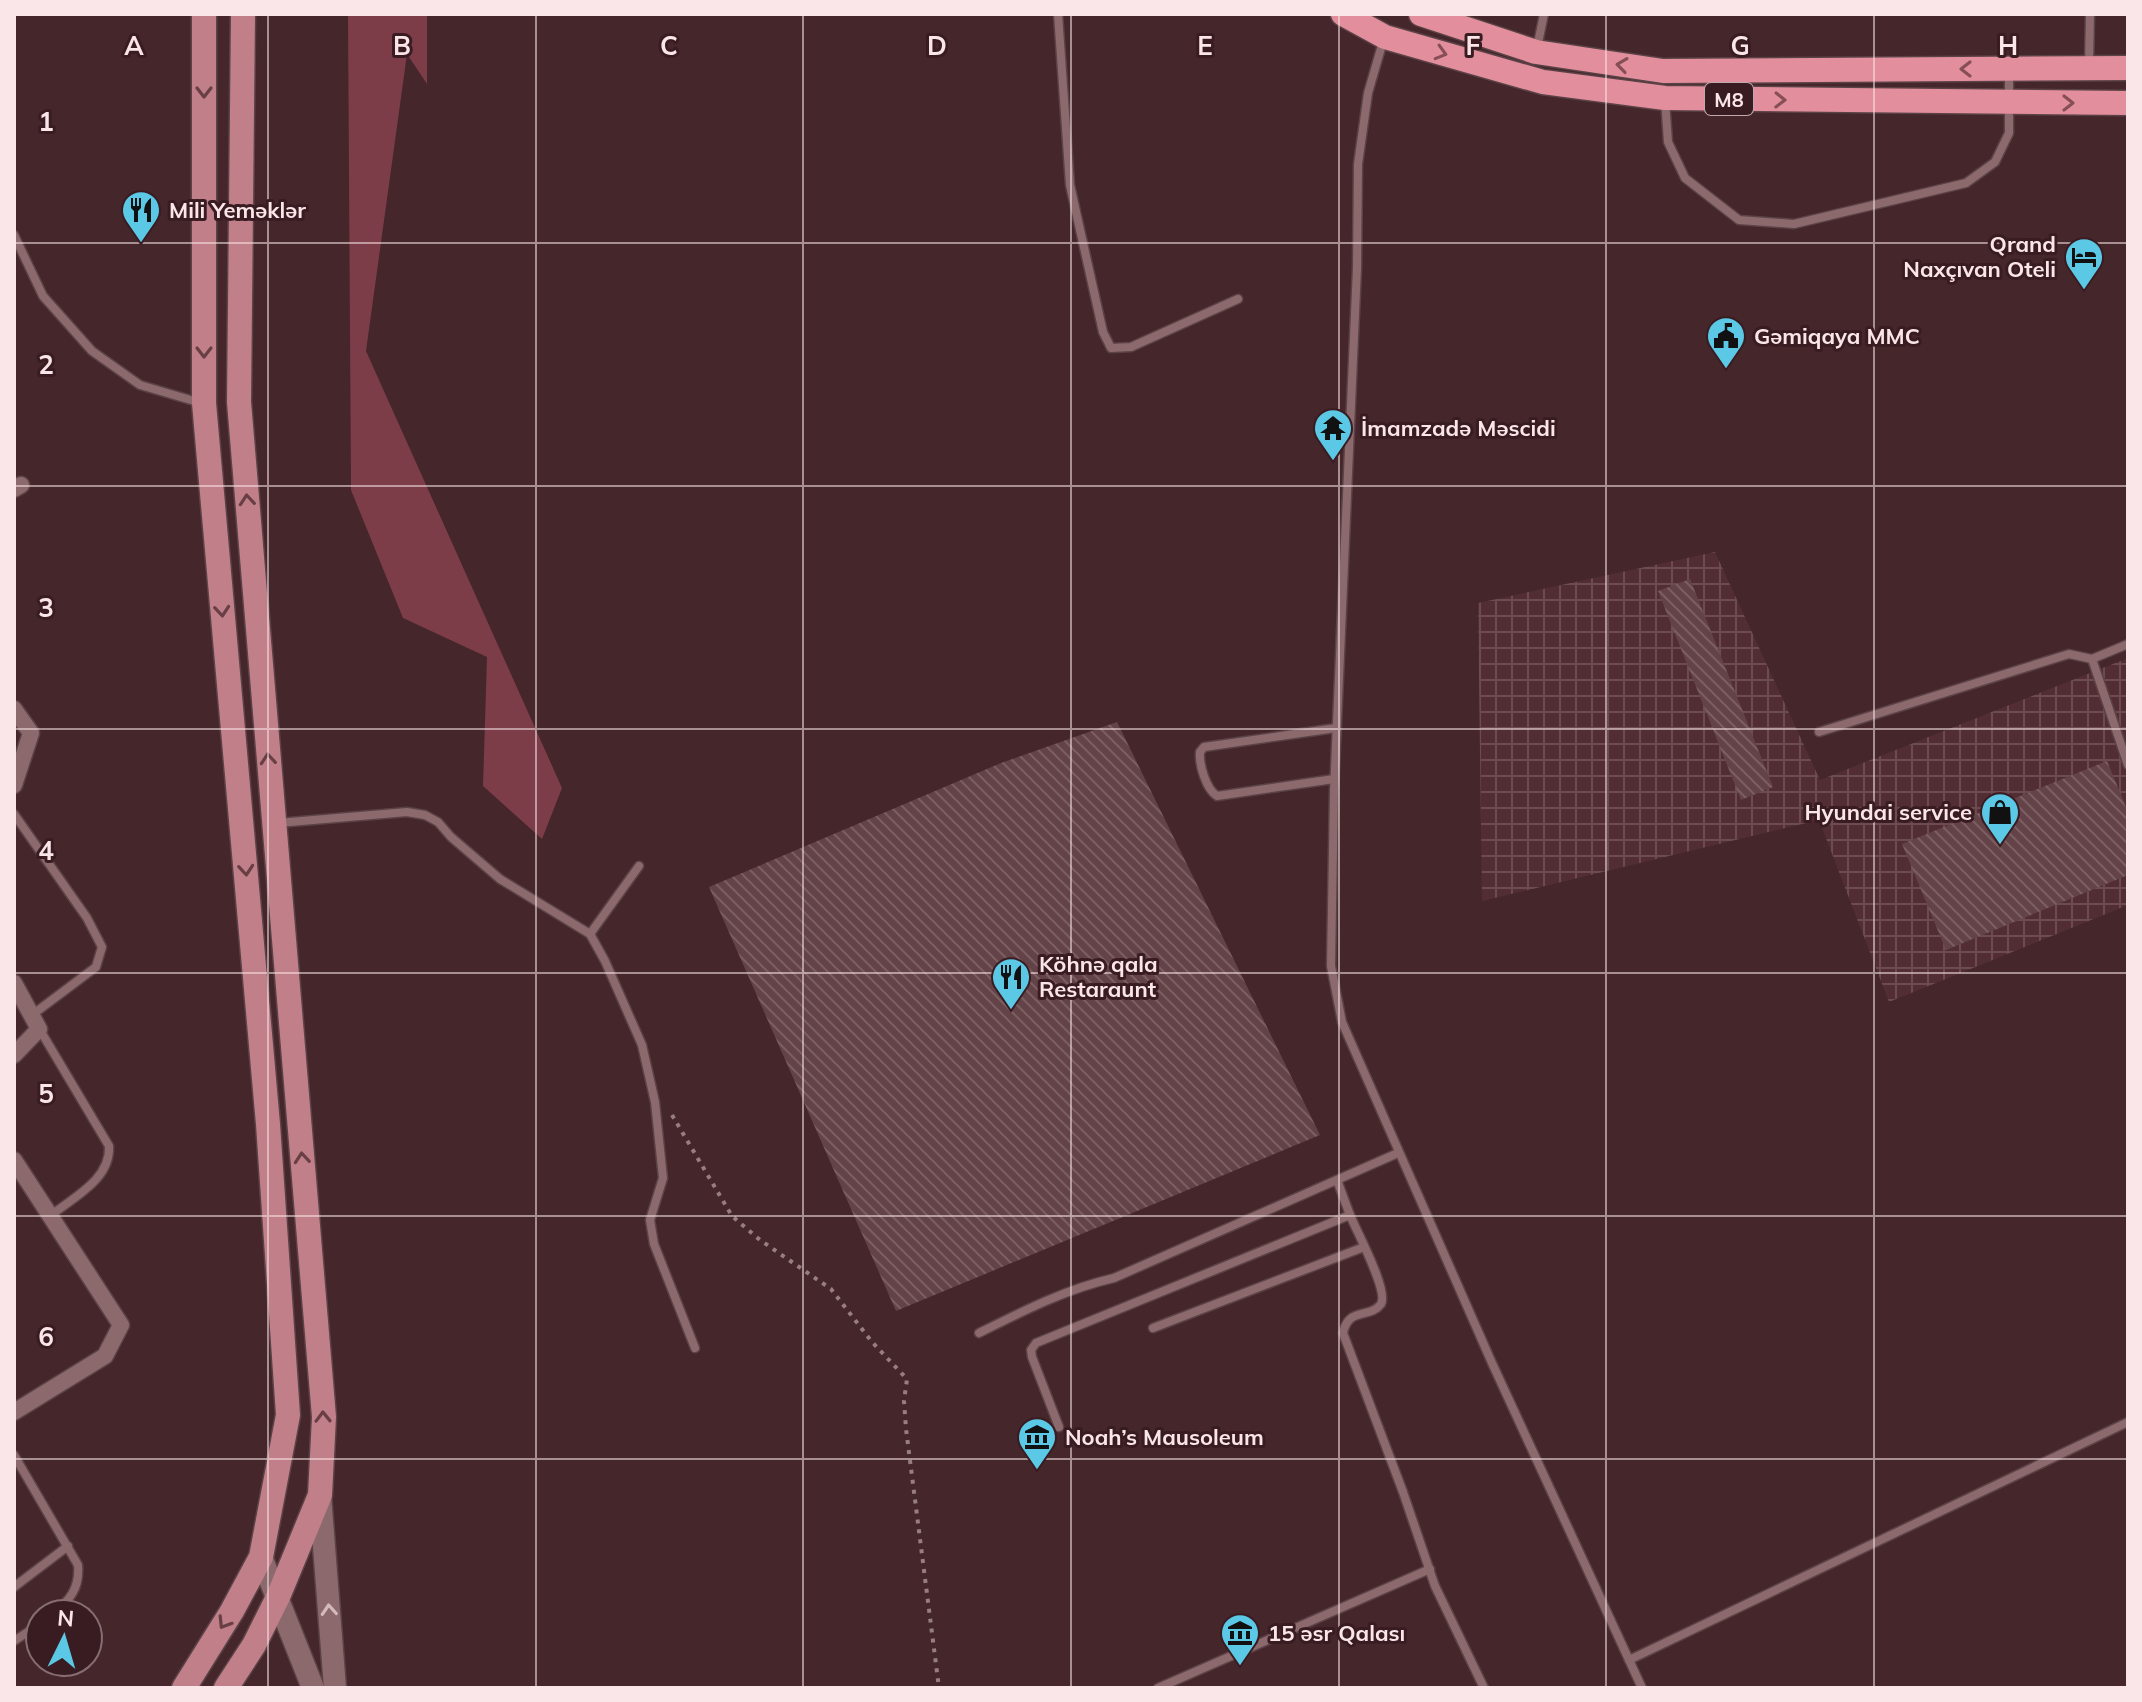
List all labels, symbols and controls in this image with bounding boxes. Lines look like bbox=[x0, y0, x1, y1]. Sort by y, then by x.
text: A bbox=[124, 29, 144, 62]
text: B bbox=[393, 29, 411, 62]
text: C bbox=[660, 29, 678, 62]
text: D bbox=[927, 29, 947, 62]
text: E bbox=[1197, 29, 1213, 62]
text: F bbox=[1466, 29, 1481, 62]
text: G bbox=[1730, 29, 1750, 62]
text: H bbox=[1998, 29, 2018, 62]
one-way arrow bbox=[1434, 44, 1448, 60]
one-way arrow bbox=[1616, 57, 1629, 74]
one-way arrow bbox=[1959, 60, 1972, 78]
road number: M8 bbox=[1705, 83, 1753, 115]
one-way arrow bbox=[195, 86, 213, 99]
one-way arrow bbox=[1774, 91, 1787, 109]
one-way arrow bbox=[2062, 94, 2075, 112]
text: 1 bbox=[38, 105, 54, 138]
restaurant icon: Mili Yeməklər bbox=[120, 189, 162, 244]
place label: Mili Yeməklər bbox=[169, 196, 306, 224]
place label: Qrand Naxçıvan Oteli bbox=[1903, 230, 2056, 283]
hotel icon: Qrand Naxçıvan Oteli bbox=[2063, 236, 2105, 291]
public building icon: Gəmiqaya MMC bbox=[1705, 315, 1747, 370]
place label: Gəmiqaya MMC bbox=[1754, 322, 1920, 350]
one-way arrow bbox=[195, 346, 213, 359]
text: 2 bbox=[38, 348, 54, 381]
temple icon: İmamzadə Məscidi bbox=[1312, 407, 1354, 462]
place label: İmamzadə Məscidi bbox=[1361, 414, 1556, 442]
one-way arrow bbox=[239, 493, 256, 506]
text: 3 bbox=[38, 591, 54, 624]
one-way arrow bbox=[214, 605, 231, 618]
one-way arrow bbox=[260, 752, 277, 765]
shop icon: Hyundai service bbox=[1979, 791, 2021, 846]
place label: Hyundai service bbox=[1805, 798, 1972, 826]
text: 4 bbox=[38, 834, 54, 867]
one-way arrow bbox=[237, 864, 254, 877]
place label: Köhnə qala Restaraunt bbox=[1039, 950, 1158, 1003]
restaurant icon: Köhnə qala Restaraunt bbox=[990, 956, 1032, 1011]
text: 5 bbox=[38, 1077, 54, 1110]
one-way arrow bbox=[294, 1151, 311, 1164]
text: 6 bbox=[38, 1320, 54, 1353]
one-way arrow bbox=[315, 1410, 332, 1423]
museum icon: Noah’s Mausoleum bbox=[1016, 1416, 1058, 1471]
place label: Noah’s Mausoleum bbox=[1065, 1423, 1264, 1451]
north arrow bbox=[24, 1598, 104, 1678]
text: N bbox=[56, 1603, 75, 1633]
one-way arrow bbox=[321, 1603, 338, 1616]
museum icon: 15 əsr Qalası bbox=[1219, 1612, 1261, 1667]
one-way arrow bbox=[219, 1615, 234, 1629]
place label: 15 əsr Qalası bbox=[1268, 1619, 1405, 1647]

